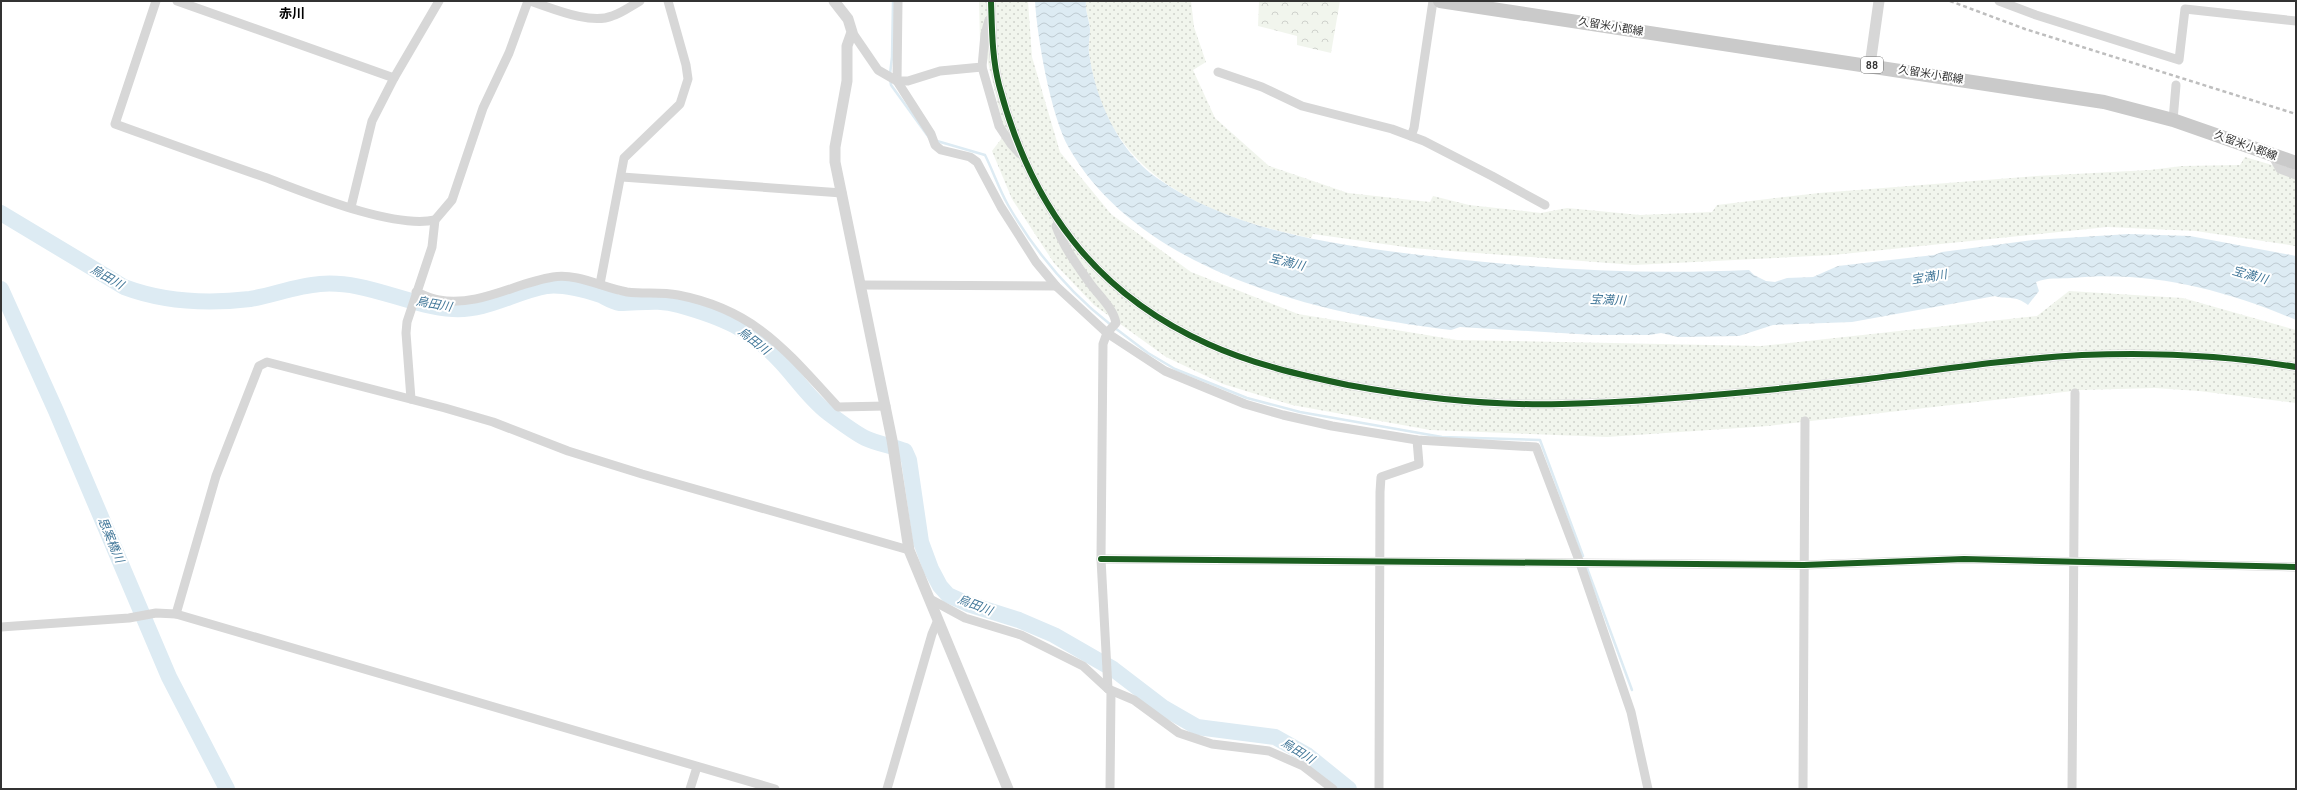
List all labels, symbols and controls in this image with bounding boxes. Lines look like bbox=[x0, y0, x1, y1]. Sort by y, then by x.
district label: 赤川 bbox=[279, 4, 305, 22]
street label: 久留米小郡線 bbox=[1577, 13, 1645, 38]
road number: 88 bbox=[1861, 57, 1883, 73]
street label: 久留米小郡線 bbox=[1897, 61, 1965, 86]
street label: 久留米小郡線 bbox=[2213, 126, 2280, 163]
water label: 宝満川 bbox=[1268, 249, 1309, 275]
water label: 烏田川 bbox=[87, 260, 129, 294]
water label: 宝満川 bbox=[2230, 261, 2272, 288]
water label: 宝満川 bbox=[1910, 265, 1950, 288]
water label: 宝満川 bbox=[1590, 290, 1628, 309]
water label: 烏田川 bbox=[415, 292, 455, 315]
water label: 烏田川 bbox=[735, 323, 775, 360]
water label: 思案橋川 bbox=[94, 514, 129, 567]
water label: 烏田川 bbox=[955, 590, 997, 620]
water label: 烏田川 bbox=[1278, 734, 1320, 768]

